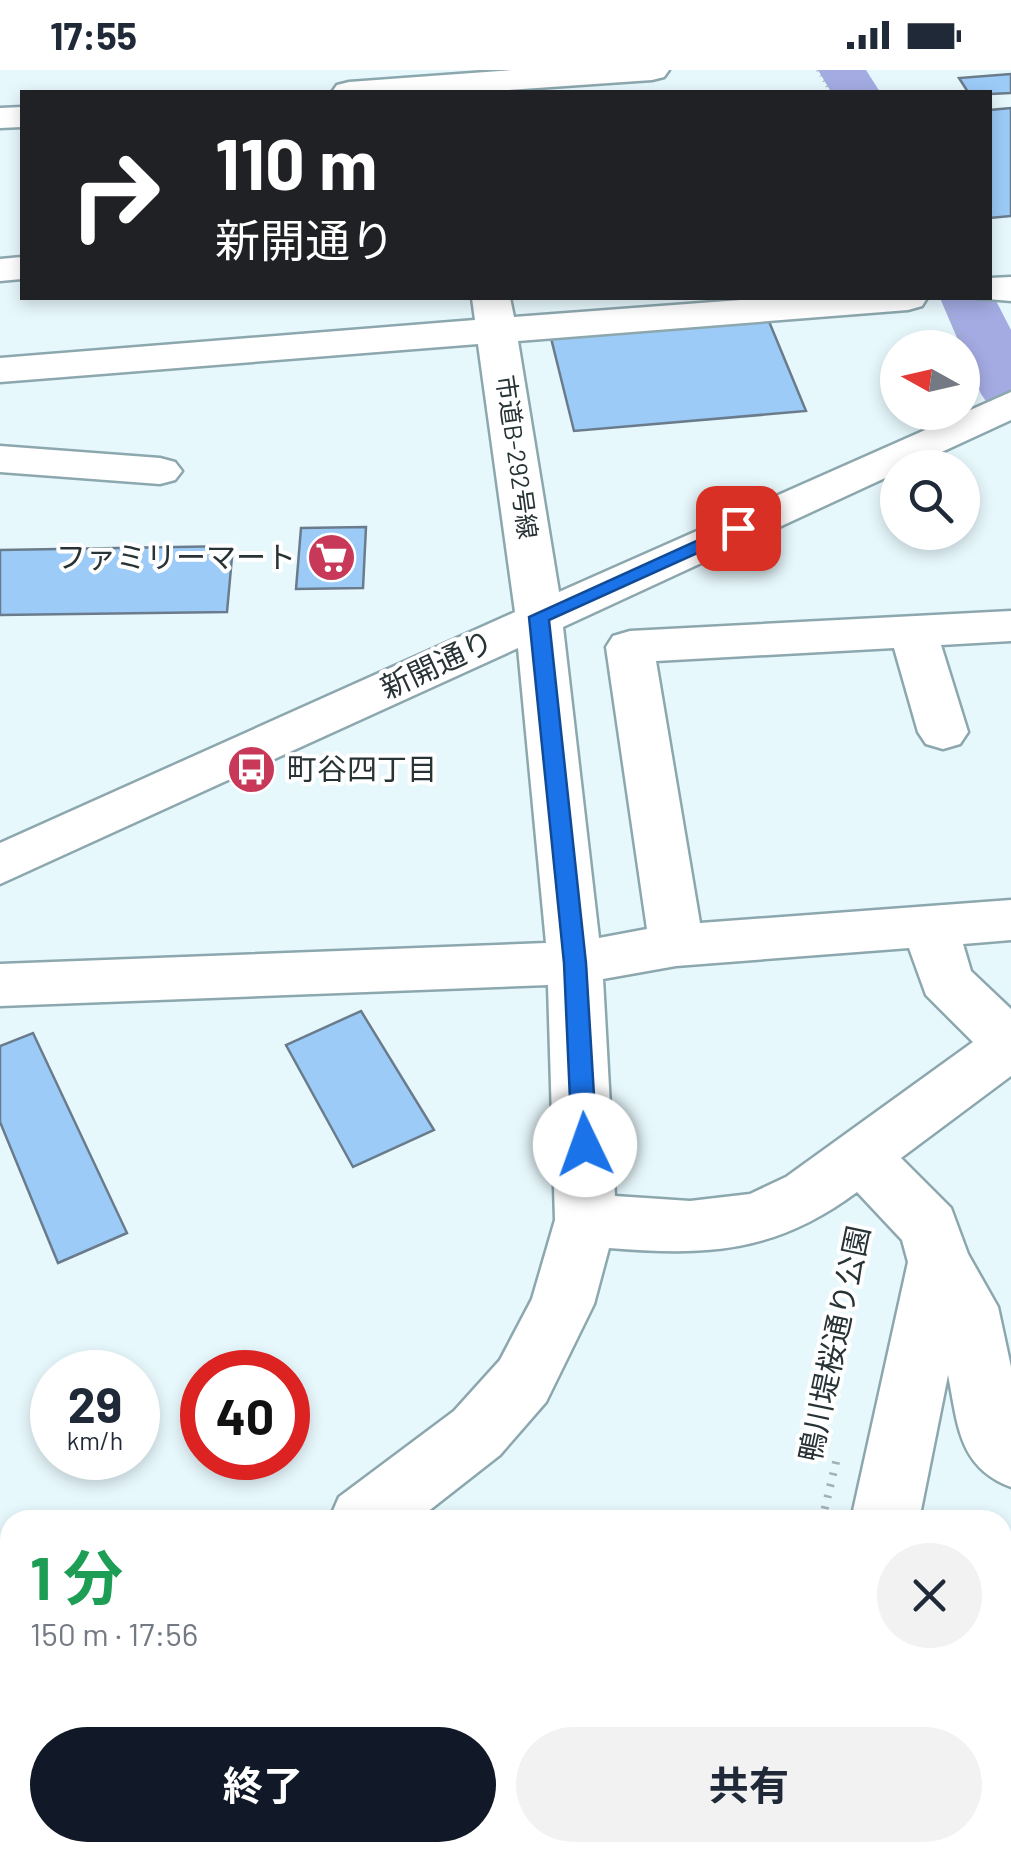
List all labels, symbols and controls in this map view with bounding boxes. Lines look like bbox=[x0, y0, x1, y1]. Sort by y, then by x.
text: 17:55 bbox=[50, 12, 137, 58]
text: 110 m bbox=[215, 120, 377, 204]
icon: right bbox=[50, 130, 180, 260]
text: 新開通り bbox=[215, 212, 395, 266]
north arrow bbox=[880, 330, 980, 430]
map controls bbox=[880, 330, 980, 550]
street label: 市道B-292号線 bbox=[492, 373, 544, 541]
button: search bbox=[880, 450, 980, 550]
pin bbox=[696, 486, 781, 571]
icon: arrive bbox=[711, 501, 766, 556]
supermarket icon: ファミリーマート bbox=[305, 532, 357, 584]
place label: ファミリーマート bbox=[56, 538, 296, 574]
street label: 新開通り bbox=[374, 622, 498, 705]
bus stop icon: 町谷四丁目 bbox=[226, 744, 278, 796]
place label: 町谷四丁目 bbox=[287, 750, 437, 786]
position arrow bbox=[533, 1093, 637, 1197]
street label: 鴨川堤桜通り公園 bbox=[790, 1222, 876, 1465]
speed limit sign: 40 bbox=[180, 1350, 310, 1480]
text: 29 bbox=[68, 1373, 122, 1433]
text: km/h bbox=[67, 1425, 123, 1455]
text: 1 分 bbox=[30, 1540, 123, 1612]
button: close bbox=[877, 1543, 982, 1648]
text: 150 m · 17:56 bbox=[30, 1614, 198, 1652]
button: 終了 bbox=[30, 1727, 496, 1842]
button: 共有 bbox=[516, 1727, 982, 1842]

